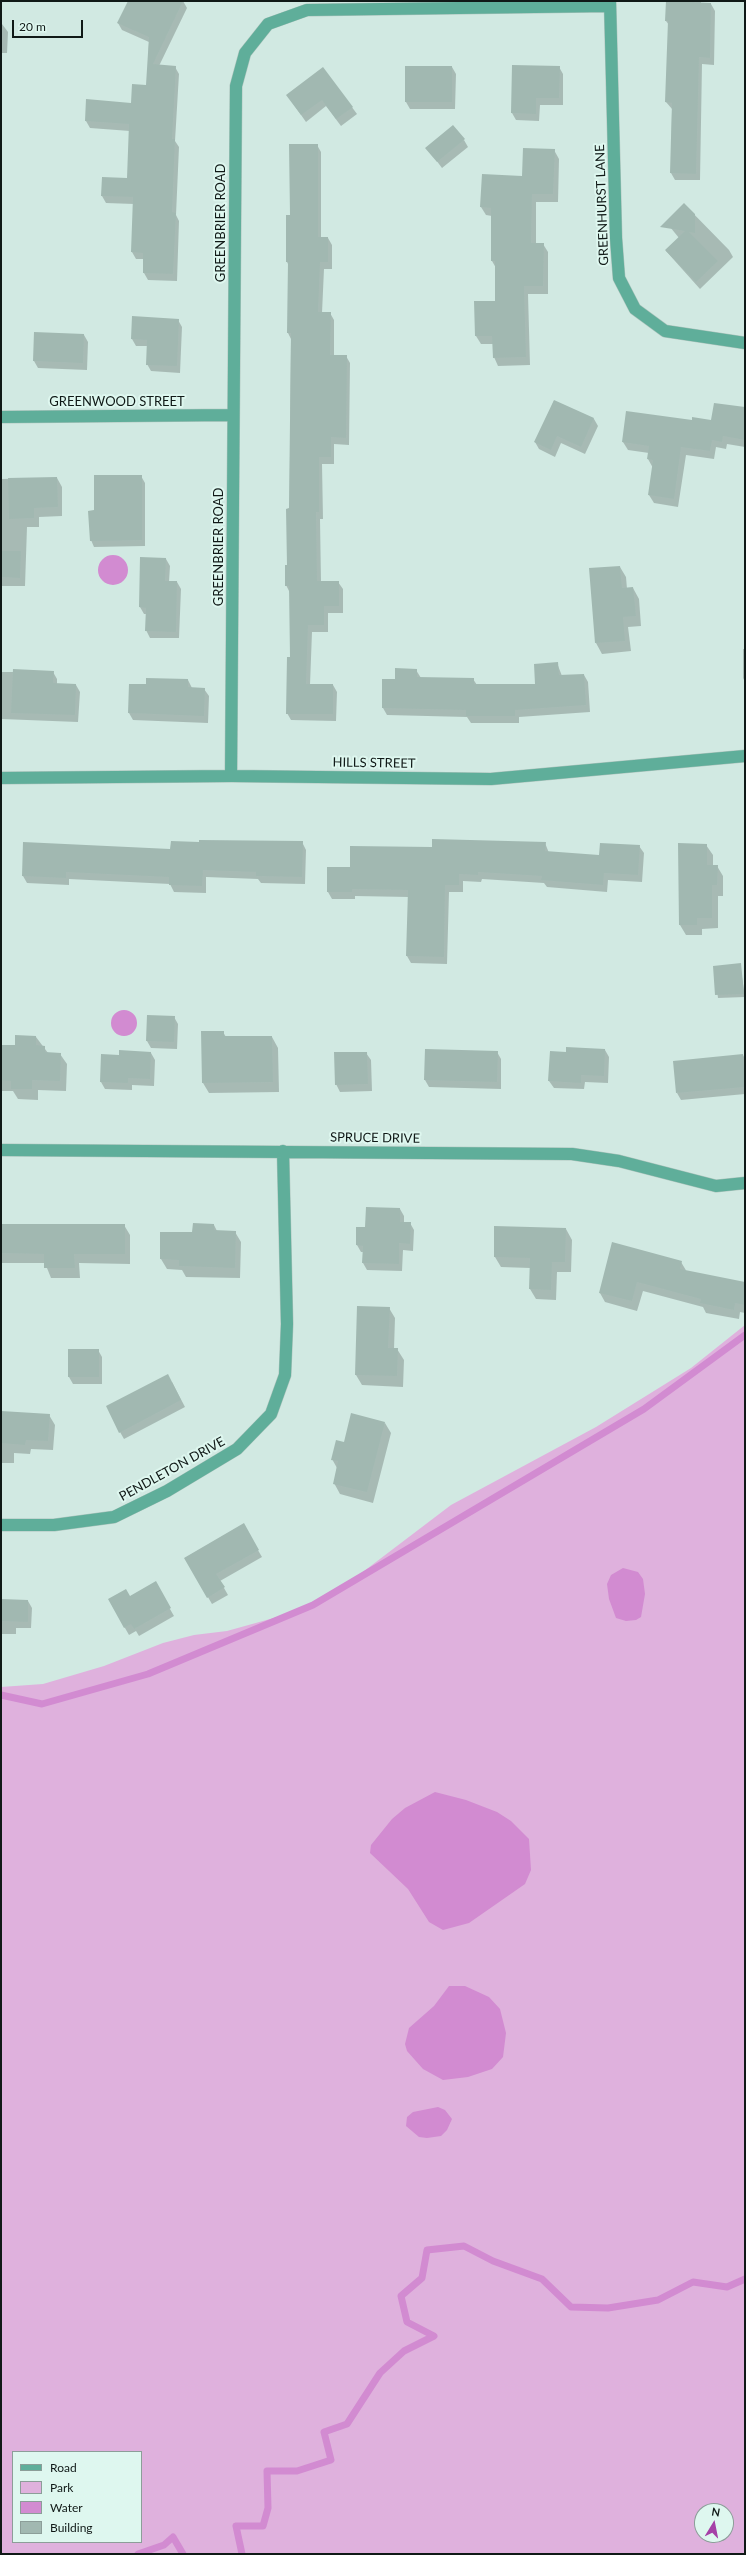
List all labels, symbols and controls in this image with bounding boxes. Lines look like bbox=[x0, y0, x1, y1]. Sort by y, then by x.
scale bar bbox=[14, 12, 85, 38]
text: 20 m bbox=[19, 19, 46, 34]
street label: GREENHURST LANE bbox=[592, 144, 612, 266]
street label: GREENBRIER ROAD bbox=[213, 164, 229, 282]
street label: GREENWOOD STREET bbox=[49, 394, 185, 410]
street label: GREENBRIER ROAD bbox=[211, 488, 227, 606]
street label: HILLS STREET bbox=[332, 754, 416, 772]
street label: SPRUCE DRIVE bbox=[330, 1129, 420, 1147]
street label: PENDLETON DRIVE bbox=[117, 1434, 227, 1504]
legend bbox=[12, 2451, 142, 2543]
text: Road bbox=[50, 2460, 77, 2475]
text: Park bbox=[50, 2480, 73, 2495]
text: Water bbox=[50, 2500, 83, 2515]
north arrow bbox=[694, 2503, 734, 2543]
text: N bbox=[711, 2505, 721, 2519]
text: Building bbox=[50, 2520, 93, 2535]

